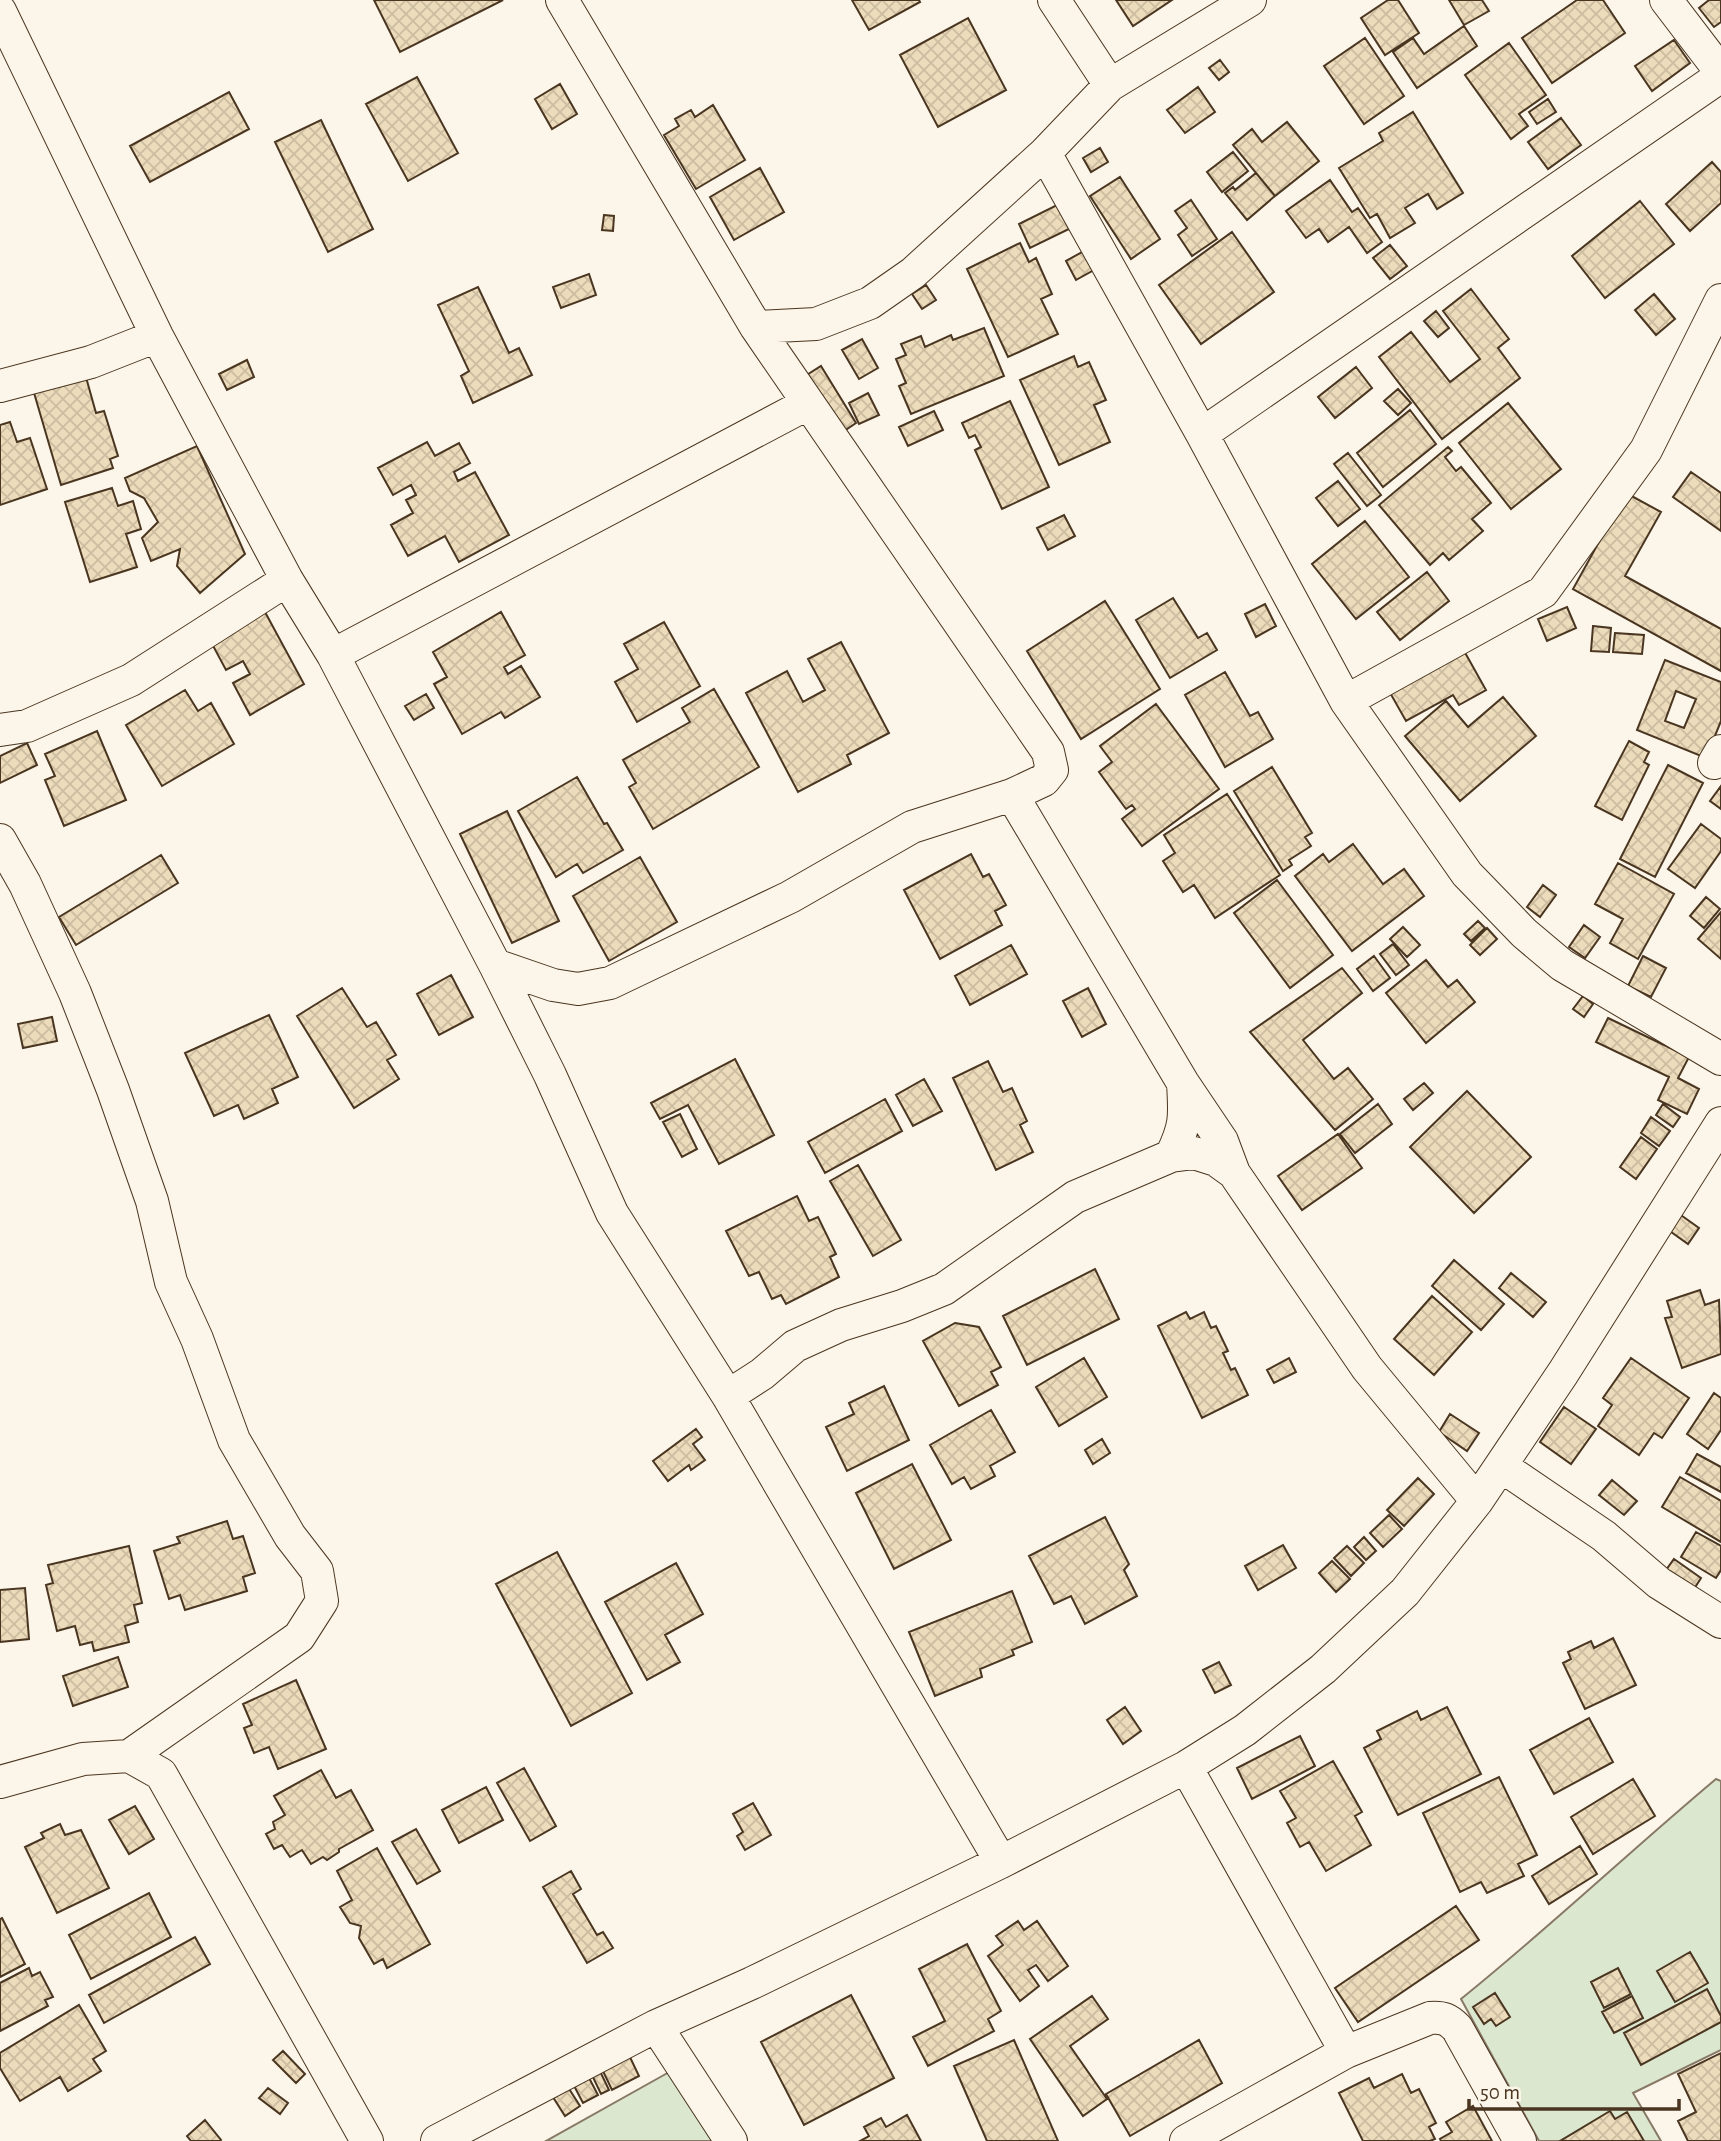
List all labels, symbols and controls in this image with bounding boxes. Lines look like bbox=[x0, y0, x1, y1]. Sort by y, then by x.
scale bar bbox=[1469, 2068, 1679, 2112]
text: 50 m bbox=[1480, 2082, 1520, 2103]

